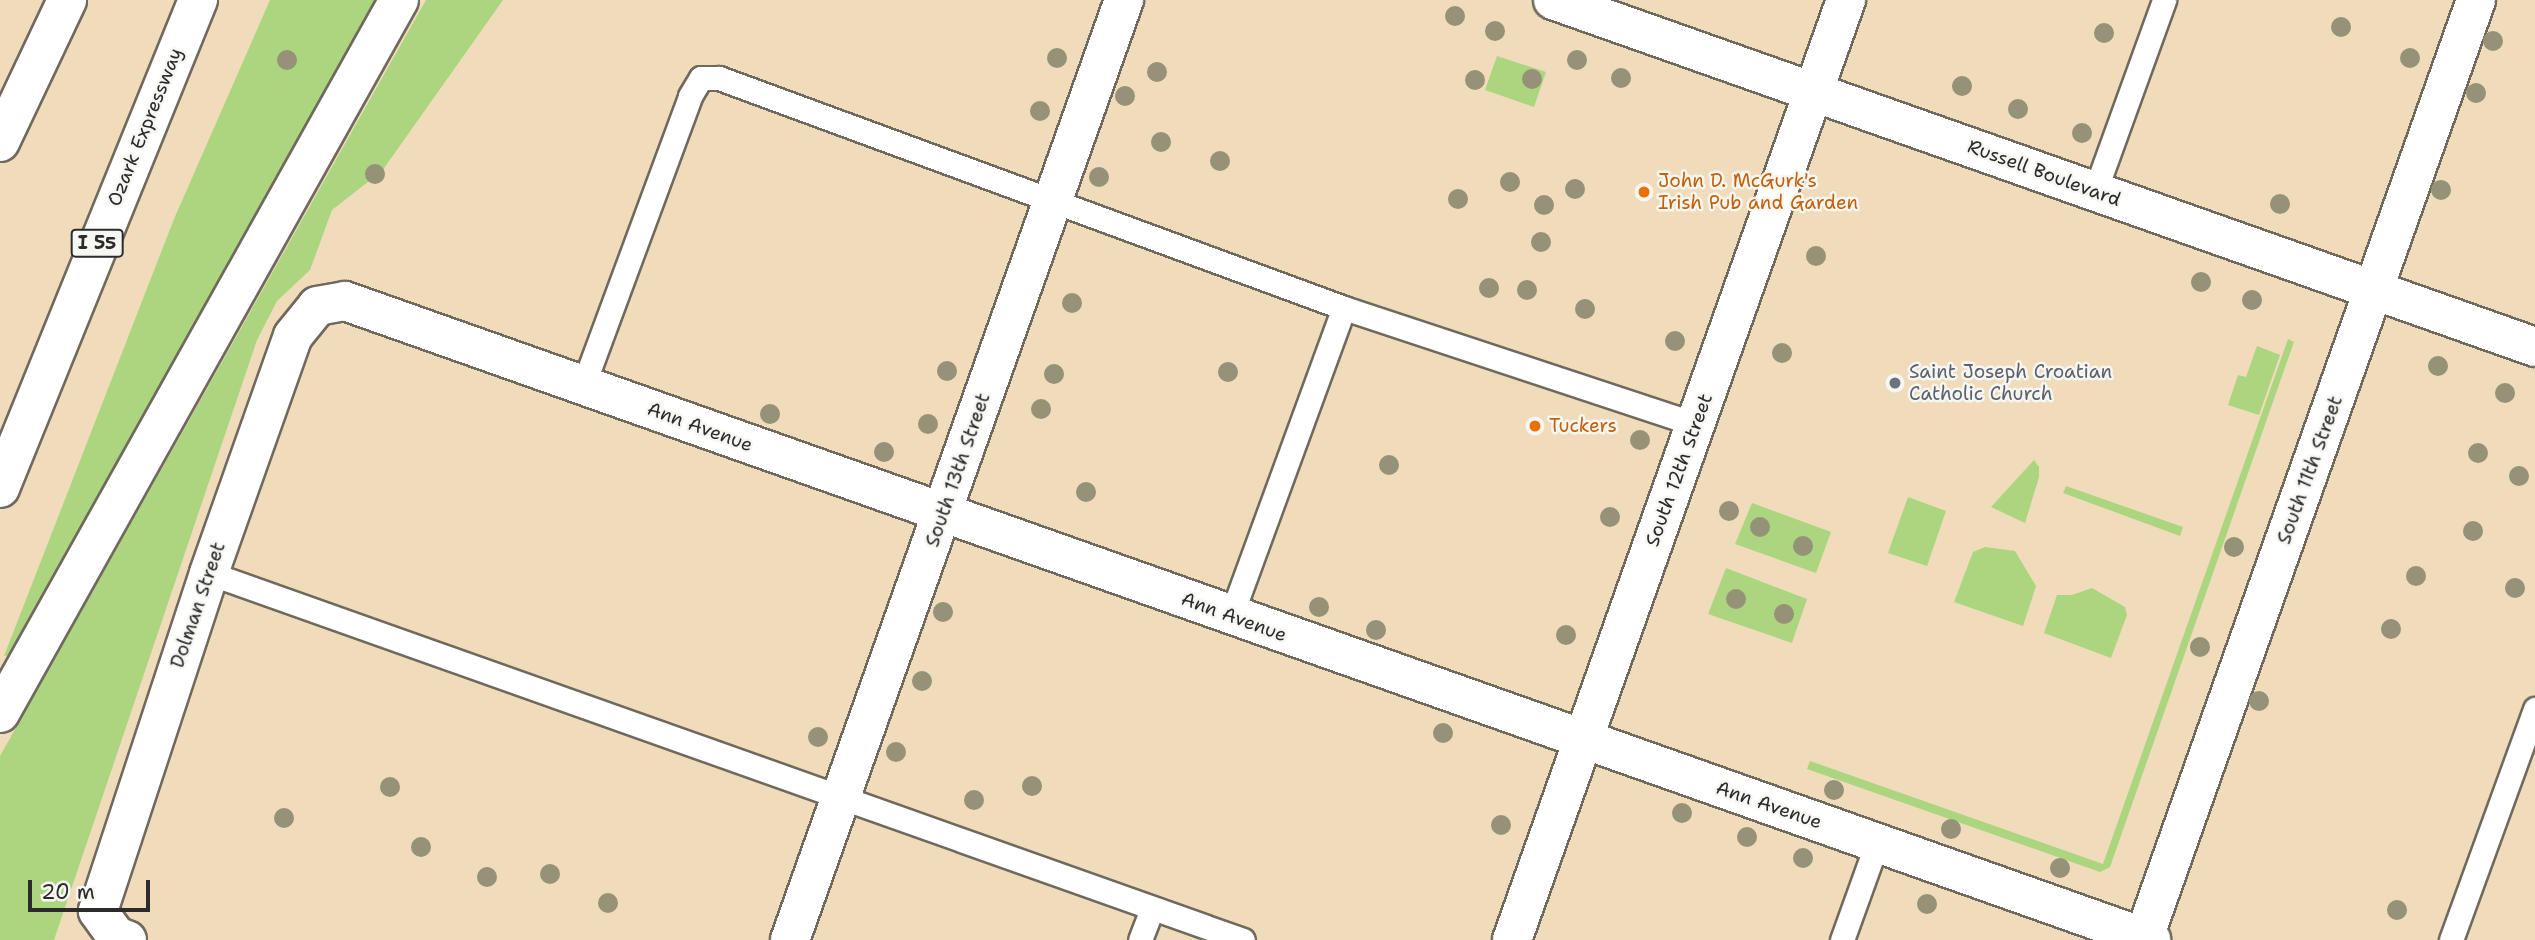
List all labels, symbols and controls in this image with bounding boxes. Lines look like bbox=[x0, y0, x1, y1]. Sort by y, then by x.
street label: Ozark Expressway bbox=[103, 44, 187, 210]
street label: Russell Boulevard bbox=[1964, 135, 2124, 211]
place label: John D. McGurk's Irish Pub and Garden bbox=[1658, 170, 1858, 214]
marker: John D. McGurk's Irish Pub and Garden bbox=[1636, 184, 1652, 200]
road number: I 55 bbox=[69, 229, 125, 258]
place label: Saint Joseph Croatian Catholic Church bbox=[1909, 361, 2112, 405]
marker: Saint Joseph Croatian Catholic Church bbox=[1887, 375, 1903, 391]
street label: South 13th Street bbox=[921, 390, 995, 550]
street label: South 12th Street bbox=[1641, 390, 1717, 550]
street label: South 11th Street bbox=[2273, 393, 2347, 547]
street label: Ann Avenue bbox=[644, 397, 756, 457]
place label: Tuckers bbox=[1549, 415, 1617, 437]
marker: Tuckers bbox=[1527, 418, 1543, 434]
street label: Dolman Street bbox=[166, 539, 230, 671]
street label: Ann Avenue bbox=[1178, 587, 1290, 647]
street label: Ann Avenue bbox=[1713, 776, 1825, 834]
scale bar bbox=[32, 866, 154, 910]
text: 20 m bbox=[41, 878, 95, 906]

